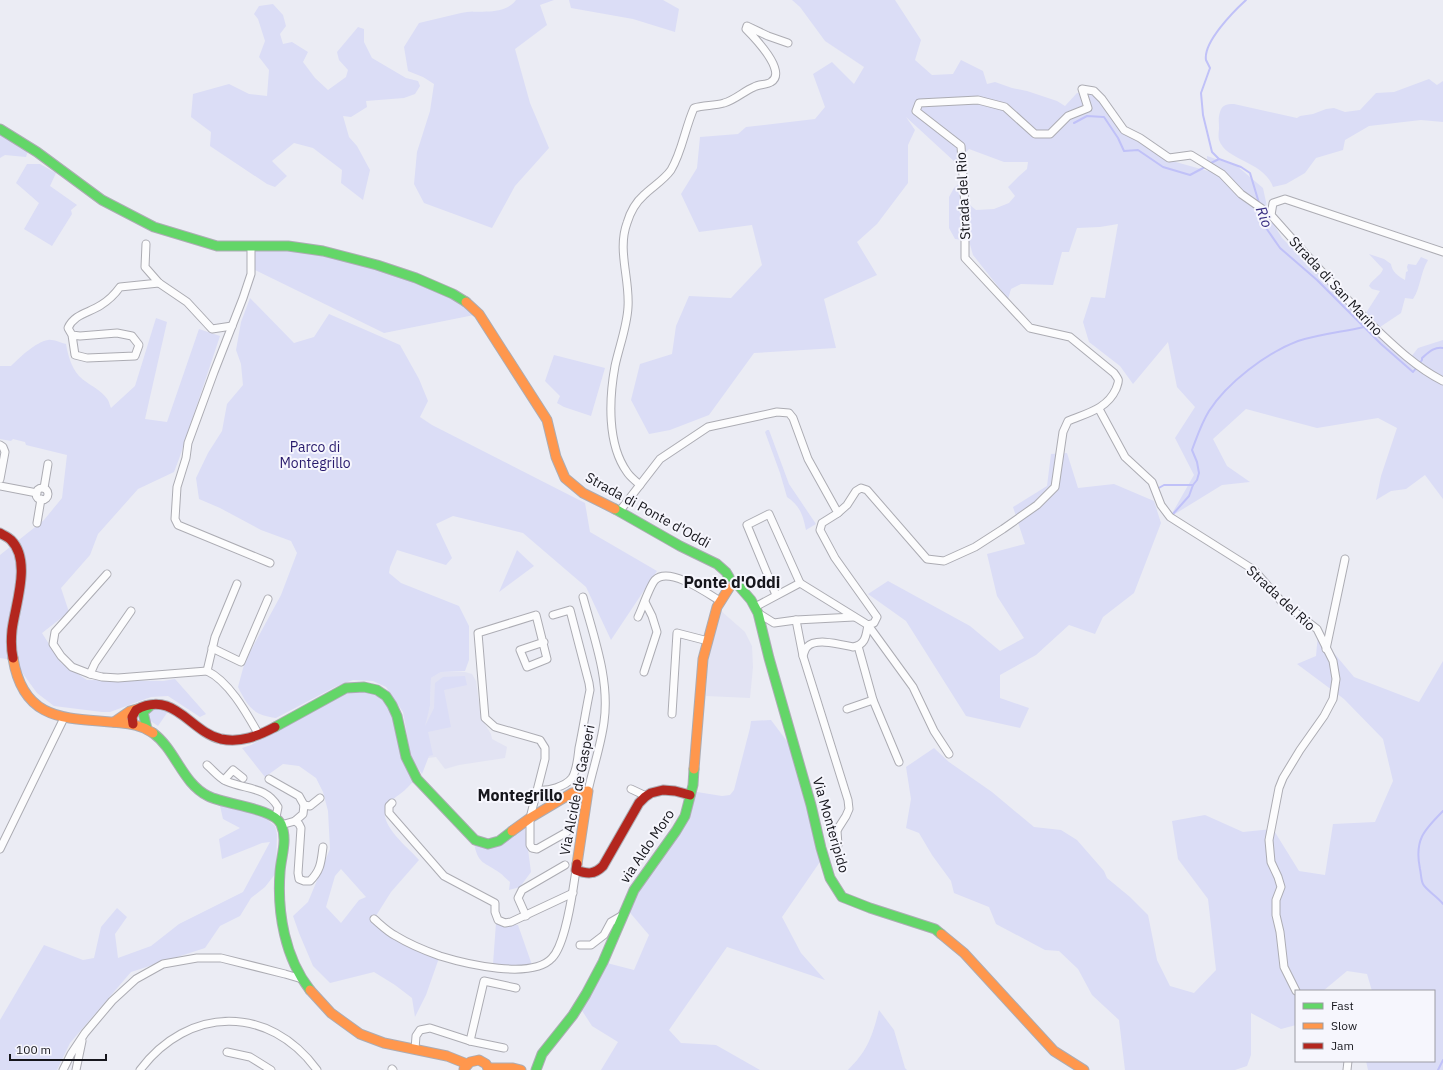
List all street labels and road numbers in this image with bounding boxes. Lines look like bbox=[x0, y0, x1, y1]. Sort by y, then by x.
street label: Strada del Rio bbox=[952, 152, 974, 240]
street label: Strada di San Marino bbox=[1285, 232, 1387, 340]
street label: Strada di Ponte d'Oddi bbox=[582, 468, 714, 552]
street label: Strada del Rio bbox=[1243, 562, 1319, 635]
street label: Via Alcide de Gasperi bbox=[555, 723, 599, 857]
street label: Via Monteripido bbox=[809, 775, 853, 875]
street label: via Aldo Moro bbox=[616, 805, 678, 886]

